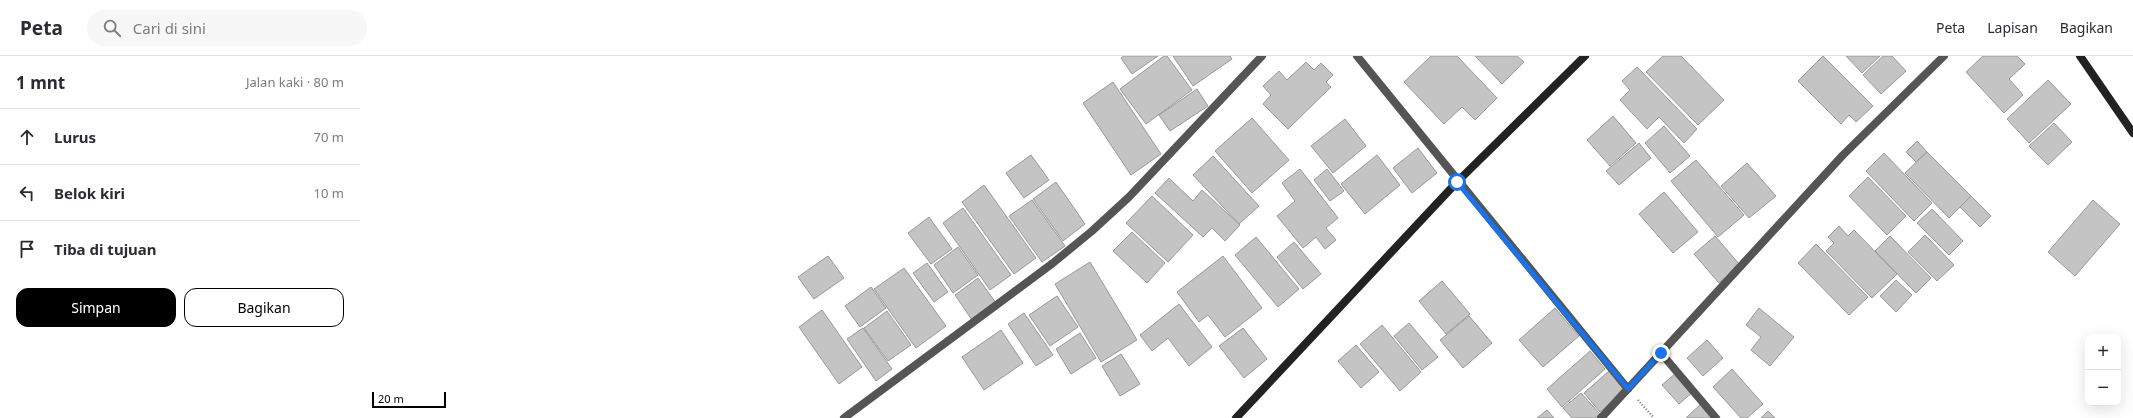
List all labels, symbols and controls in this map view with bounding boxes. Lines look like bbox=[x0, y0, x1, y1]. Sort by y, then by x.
search box bbox=[87, 10, 367, 46]
text: Peta bbox=[20, 15, 63, 41]
icon: search bbox=[101, 17, 123, 39]
text: Cari di sini bbox=[133, 18, 206, 38]
text: Peta bbox=[1936, 18, 1965, 37]
text: Lapisan bbox=[1987, 18, 2038, 37]
text: Bagikan bbox=[2060, 18, 2113, 37]
text: 1 mnt bbox=[16, 71, 65, 94]
text: Jalan kaki · 80 m bbox=[246, 73, 344, 91]
icon: ahead bbox=[16, 126, 38, 148]
text: Lurus bbox=[54, 127, 96, 147]
text: 70 m bbox=[314, 128, 344, 146]
route start bbox=[1448, 173, 1466, 191]
icon: left bbox=[16, 182, 38, 204]
text: Belok kiri bbox=[54, 183, 125, 203]
text: 10 m bbox=[314, 184, 344, 202]
icon: arrive bbox=[16, 238, 38, 260]
text: Tiba di tujuan bbox=[54, 239, 157, 259]
button: Simpan bbox=[16, 288, 176, 327]
button: Bagikan bbox=[184, 288, 344, 327]
map controls bbox=[2085, 334, 2121, 406]
button: + bbox=[2085, 334, 2121, 370]
route end bbox=[1652, 344, 1670, 362]
button: − bbox=[2085, 370, 2121, 406]
scale bar bbox=[372, 390, 446, 409]
text: 20 m bbox=[378, 391, 404, 406]

